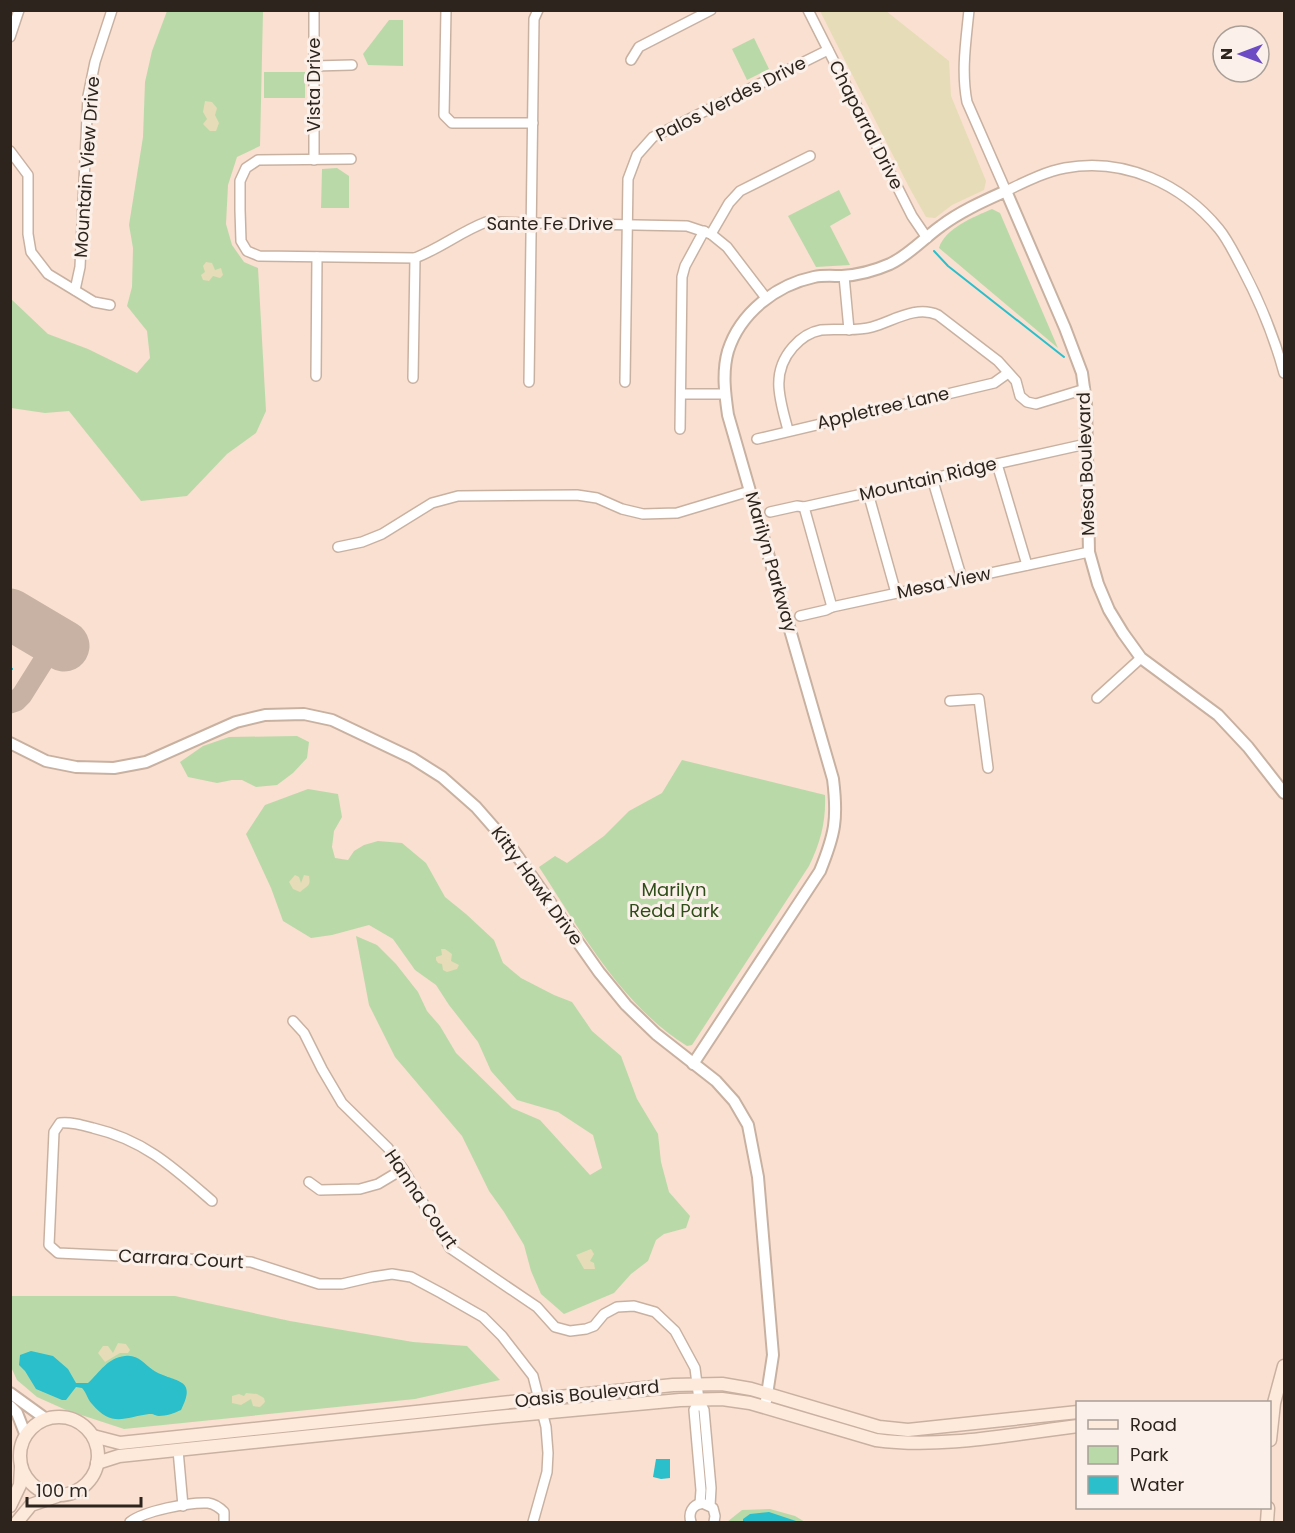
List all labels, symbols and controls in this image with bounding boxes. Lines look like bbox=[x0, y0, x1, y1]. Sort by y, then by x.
north arrow bbox=[1211, 24, 1271, 84]
street label: Vista Drive bbox=[301, 38, 326, 132]
text: N bbox=[1215, 48, 1238, 60]
street label: Palos Verdes Drive bbox=[651, 50, 810, 147]
street label: Chaparral Drive bbox=[823, 56, 910, 194]
street label: Mountain View Drive bbox=[68, 75, 105, 259]
street label: Sante Fe Drive bbox=[487, 211, 613, 236]
street label: Appletree Lane bbox=[814, 380, 952, 435]
street label: Mesa Boulevard bbox=[1070, 392, 1101, 536]
street label: Mountain Ridge bbox=[857, 451, 999, 506]
street label: Marilyn Parkway bbox=[739, 489, 804, 635]
street label: Mesa View bbox=[895, 560, 993, 605]
street label: Kitty Hawk Drive bbox=[486, 821, 589, 950]
park label: Marilyn Redd Park bbox=[629, 877, 720, 923]
street label: Hanna Court bbox=[379, 1144, 464, 1253]
street label: Carrara Court bbox=[118, 1243, 244, 1274]
street label: Oasis Boulevard bbox=[513, 1373, 660, 1414]
legend bbox=[1076, 1401, 1271, 1509]
text: Road bbox=[1130, 1412, 1177, 1437]
text: Park bbox=[1130, 1442, 1169, 1467]
scale bar bbox=[27, 1470, 141, 1508]
text: Water bbox=[1130, 1472, 1184, 1497]
text: 100 m bbox=[36, 1478, 88, 1503]

